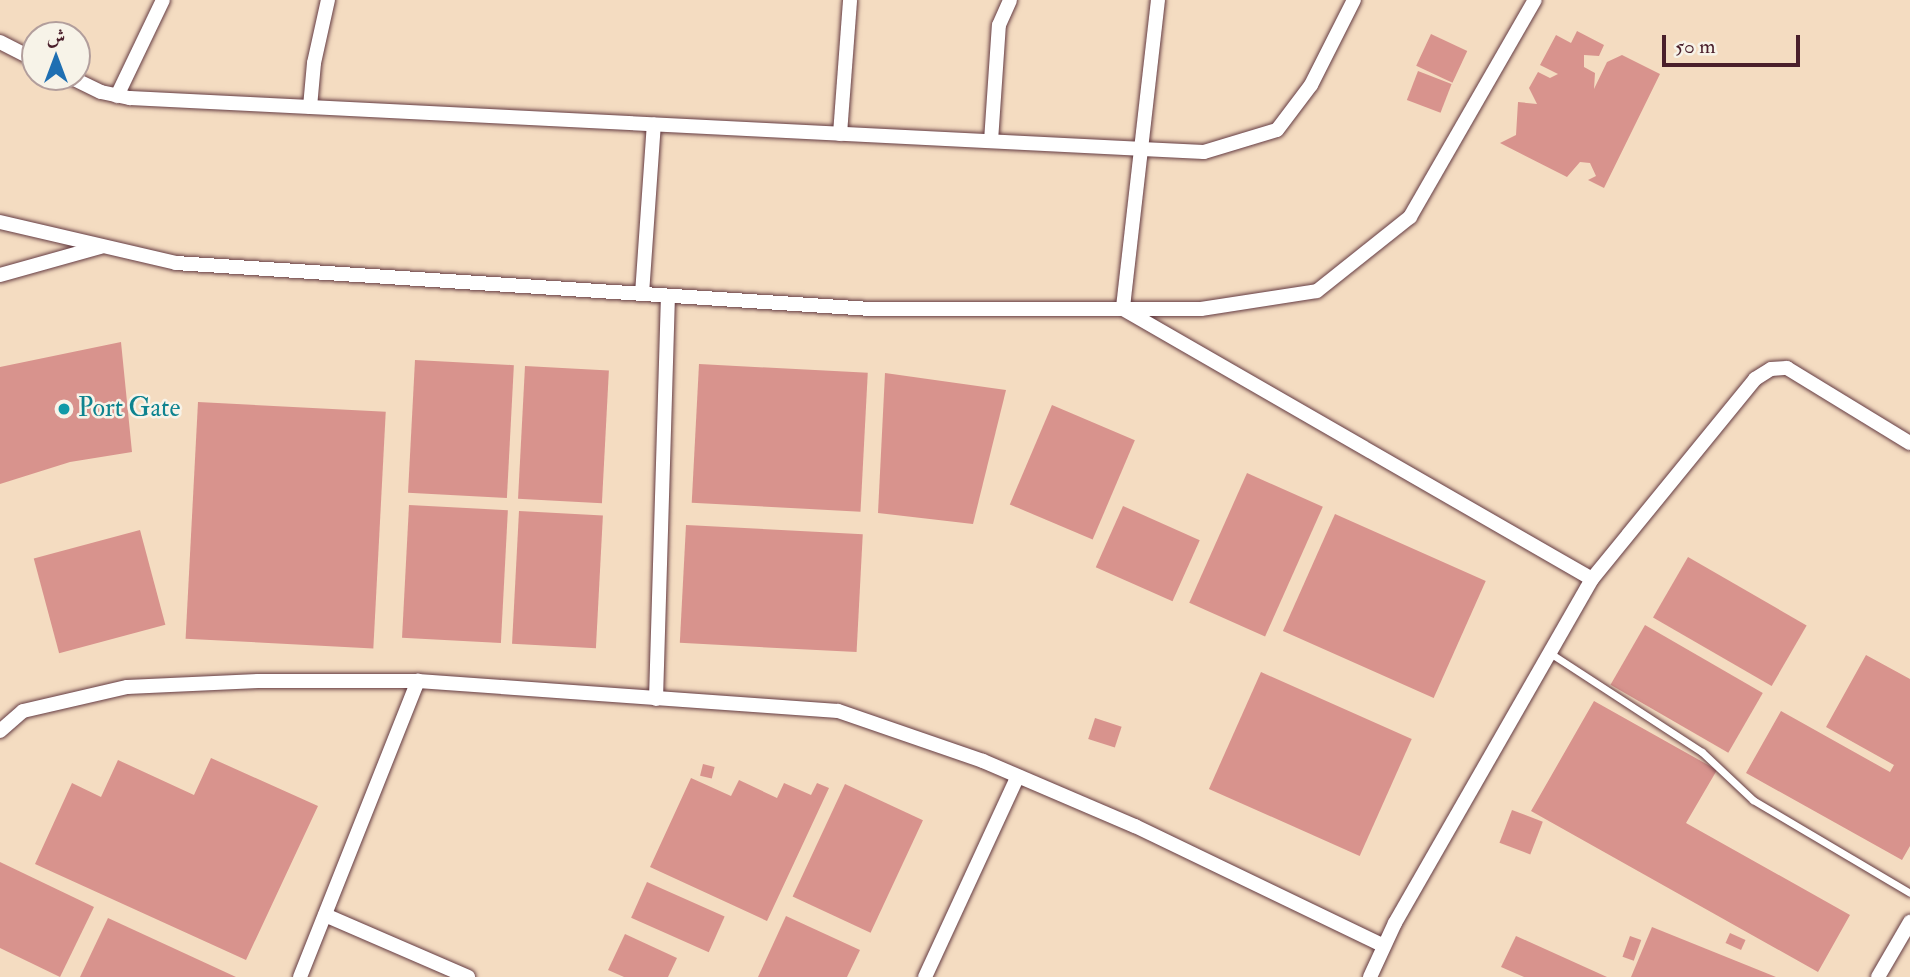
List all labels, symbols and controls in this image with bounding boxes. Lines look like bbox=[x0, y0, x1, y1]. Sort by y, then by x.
north arrow bbox=[21, 21, 91, 91]
scale bar bbox=[1665, 21, 1803, 65]
text: ش bbox=[47, 25, 65, 49]
text: 50 m bbox=[1675, 33, 1716, 60]
place label: Port Gate bbox=[78, 393, 180, 425]
marker: Port Gate bbox=[56, 401, 72, 417]

